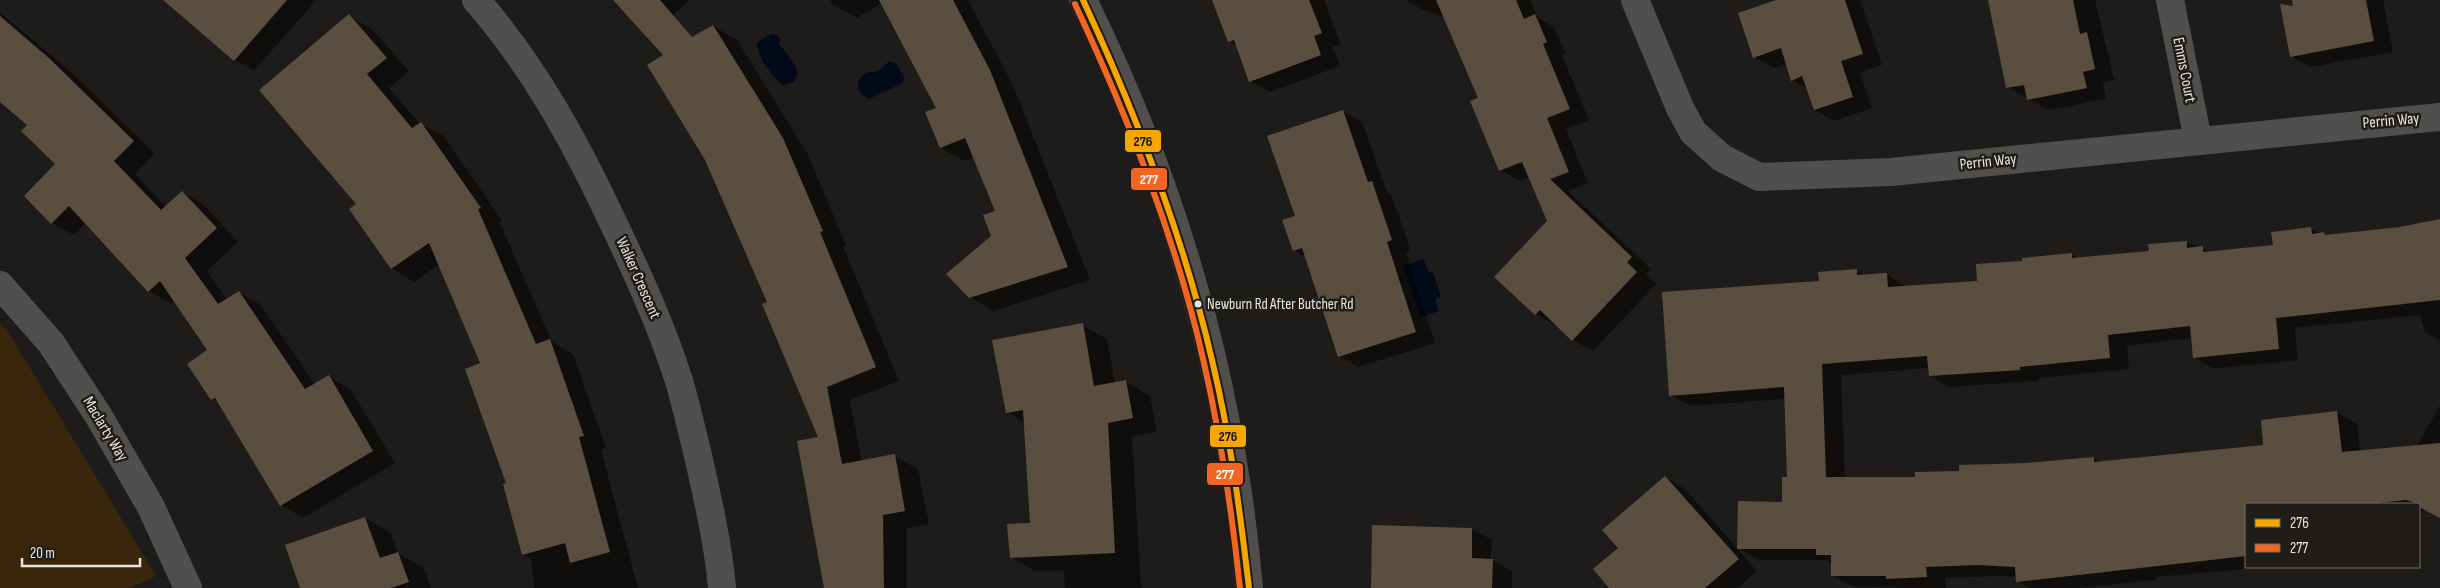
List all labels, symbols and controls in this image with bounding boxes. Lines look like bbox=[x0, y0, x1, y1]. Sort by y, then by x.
street label: Emms Court bbox=[2168, 36, 2200, 104]
street label: Perrin Way bbox=[2362, 109, 2420, 133]
line badge: 276 bbox=[1124, 129, 1162, 153]
text: 276 bbox=[1134, 133, 1153, 150]
street label: Perrin Way bbox=[1959, 150, 2017, 174]
line badge: 277 bbox=[1130, 167, 1168, 191]
text: 277 bbox=[1140, 171, 1159, 188]
street label: Walker Crescent bbox=[612, 234, 664, 322]
place label: Newburn Rd After Butcher Rd bbox=[1207, 295, 1354, 314]
marker: Newburn Rd After Butcher Rd bbox=[1193, 299, 1203, 309]
street label: Maclarty Way bbox=[78, 393, 132, 465]
line badge: 276 bbox=[1209, 424, 1247, 448]
text: 276 bbox=[1219, 428, 1238, 445]
line badge: 277 bbox=[1206, 462, 1244, 486]
text: 277 bbox=[1216, 466, 1235, 483]
legend bbox=[2245, 503, 2420, 568]
text: 276 bbox=[2290, 514, 2309, 533]
scale bar bbox=[22, 536, 140, 568]
text: 277 bbox=[2290, 539, 2308, 558]
text: 20 m bbox=[30, 544, 55, 563]

